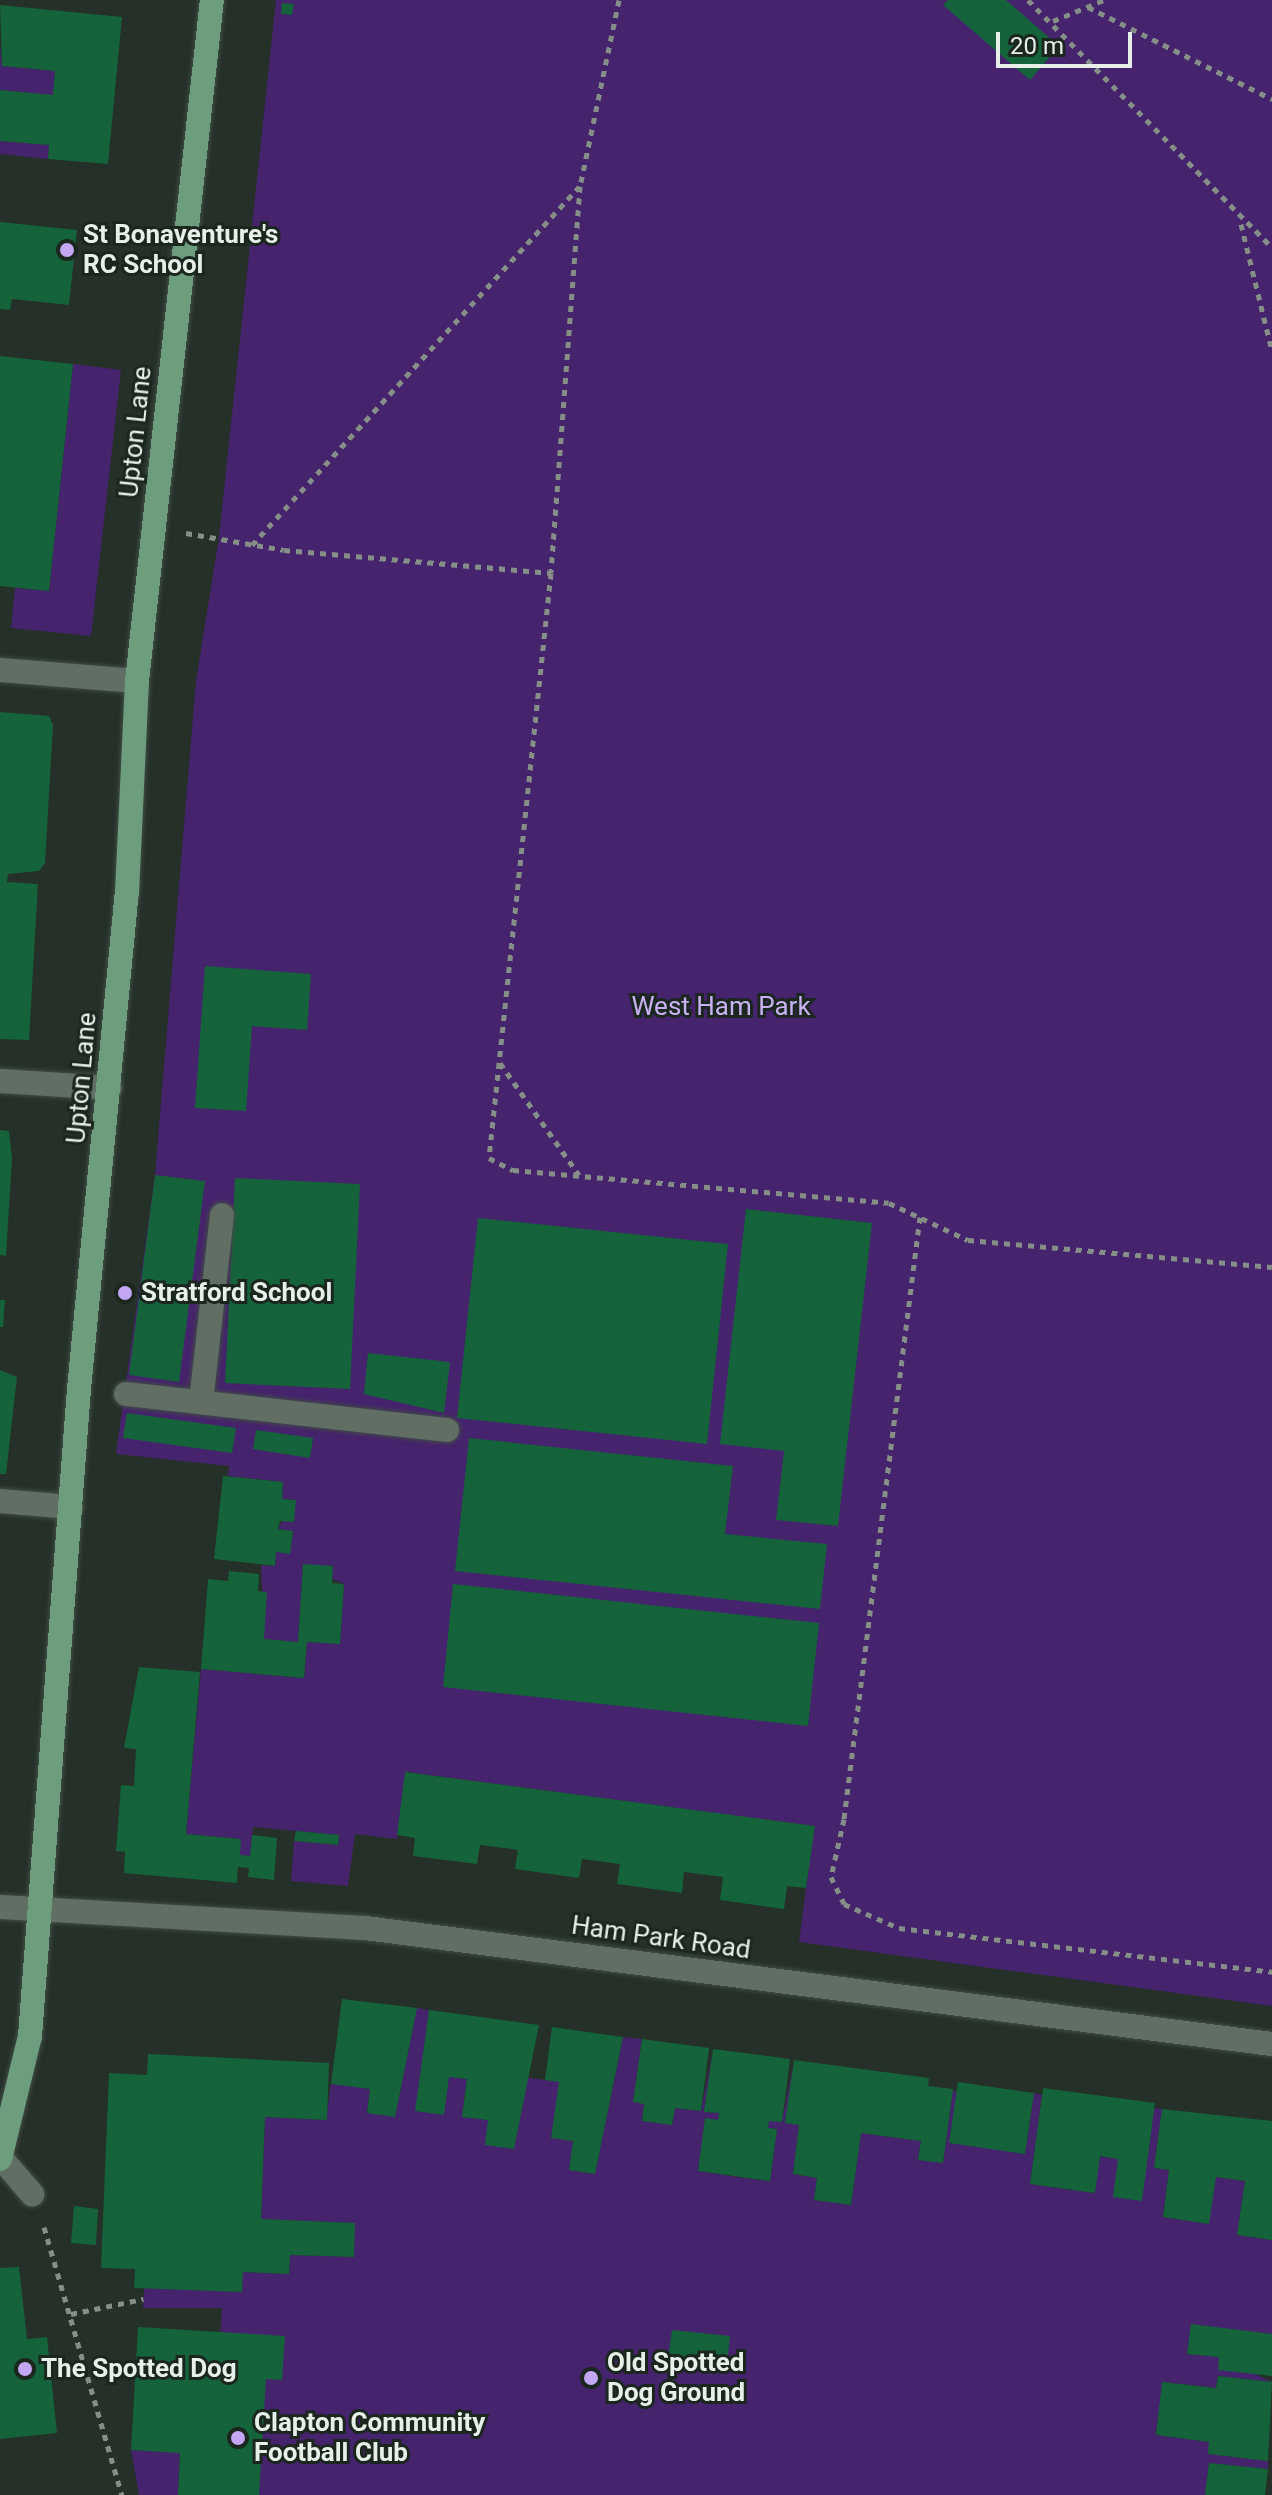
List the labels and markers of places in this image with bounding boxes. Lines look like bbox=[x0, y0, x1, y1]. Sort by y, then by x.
place label: St Bonaventure's RC School bbox=[83, 219, 278, 280]
marker: St Bonaventure's RC School bbox=[58, 241, 76, 259]
place label: Stratford School bbox=[141, 1277, 332, 1309]
marker: Stratford School bbox=[116, 1284, 134, 1302]
place label: Old Spotted Dog Ground bbox=[607, 2347, 745, 2408]
place label: The Spotted Dog bbox=[41, 2353, 237, 2385]
marker: The Spotted Dog bbox=[16, 2360, 34, 2378]
marker: Old Spotted Dog Ground bbox=[582, 2369, 600, 2387]
place label: Clapton Community Football Club bbox=[254, 2407, 485, 2468]
marker: Clapton Community Football Club bbox=[229, 2429, 247, 2447]

